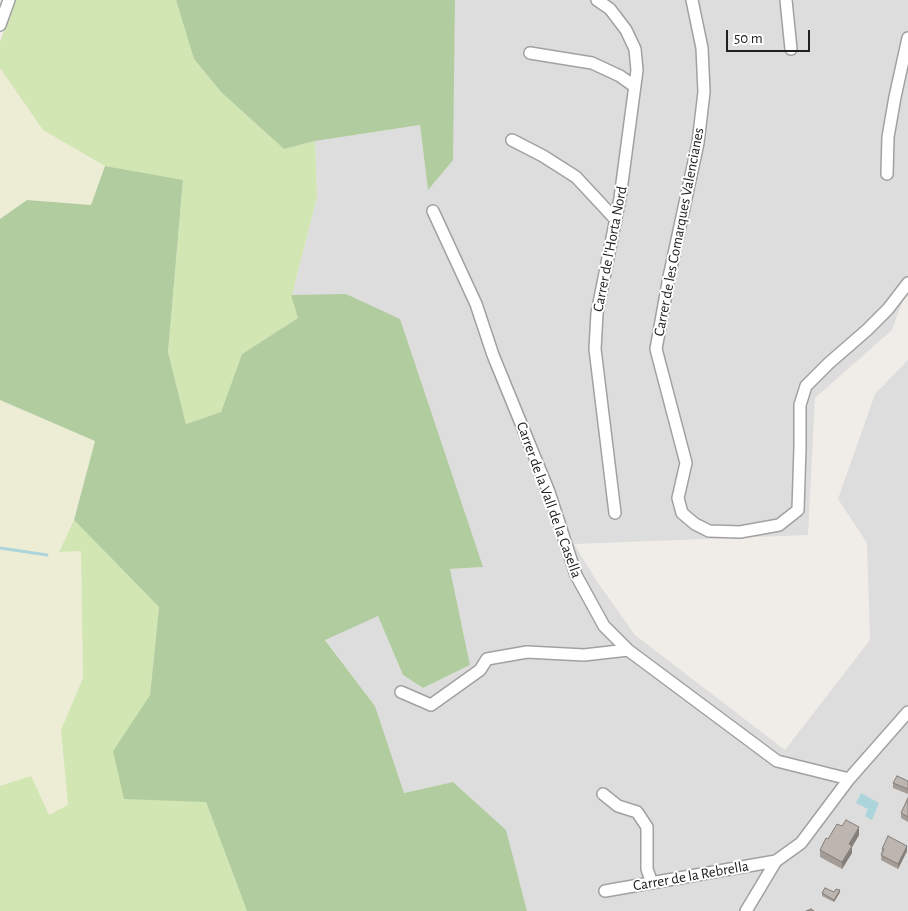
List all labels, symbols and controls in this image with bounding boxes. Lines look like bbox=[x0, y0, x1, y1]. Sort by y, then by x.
scale bar bbox=[728, 20, 812, 52]
text: 50 m bbox=[734, 31, 763, 46]
street label: Carrer de les Comarques Valencianes bbox=[650, 126, 708, 338]
street label: Carrer de l'Horta Nord bbox=[589, 185, 631, 313]
street label: Carrer de la Vall de la Casella bbox=[512, 419, 586, 581]
street label: Carrer de la Rebrella bbox=[632, 857, 750, 895]

